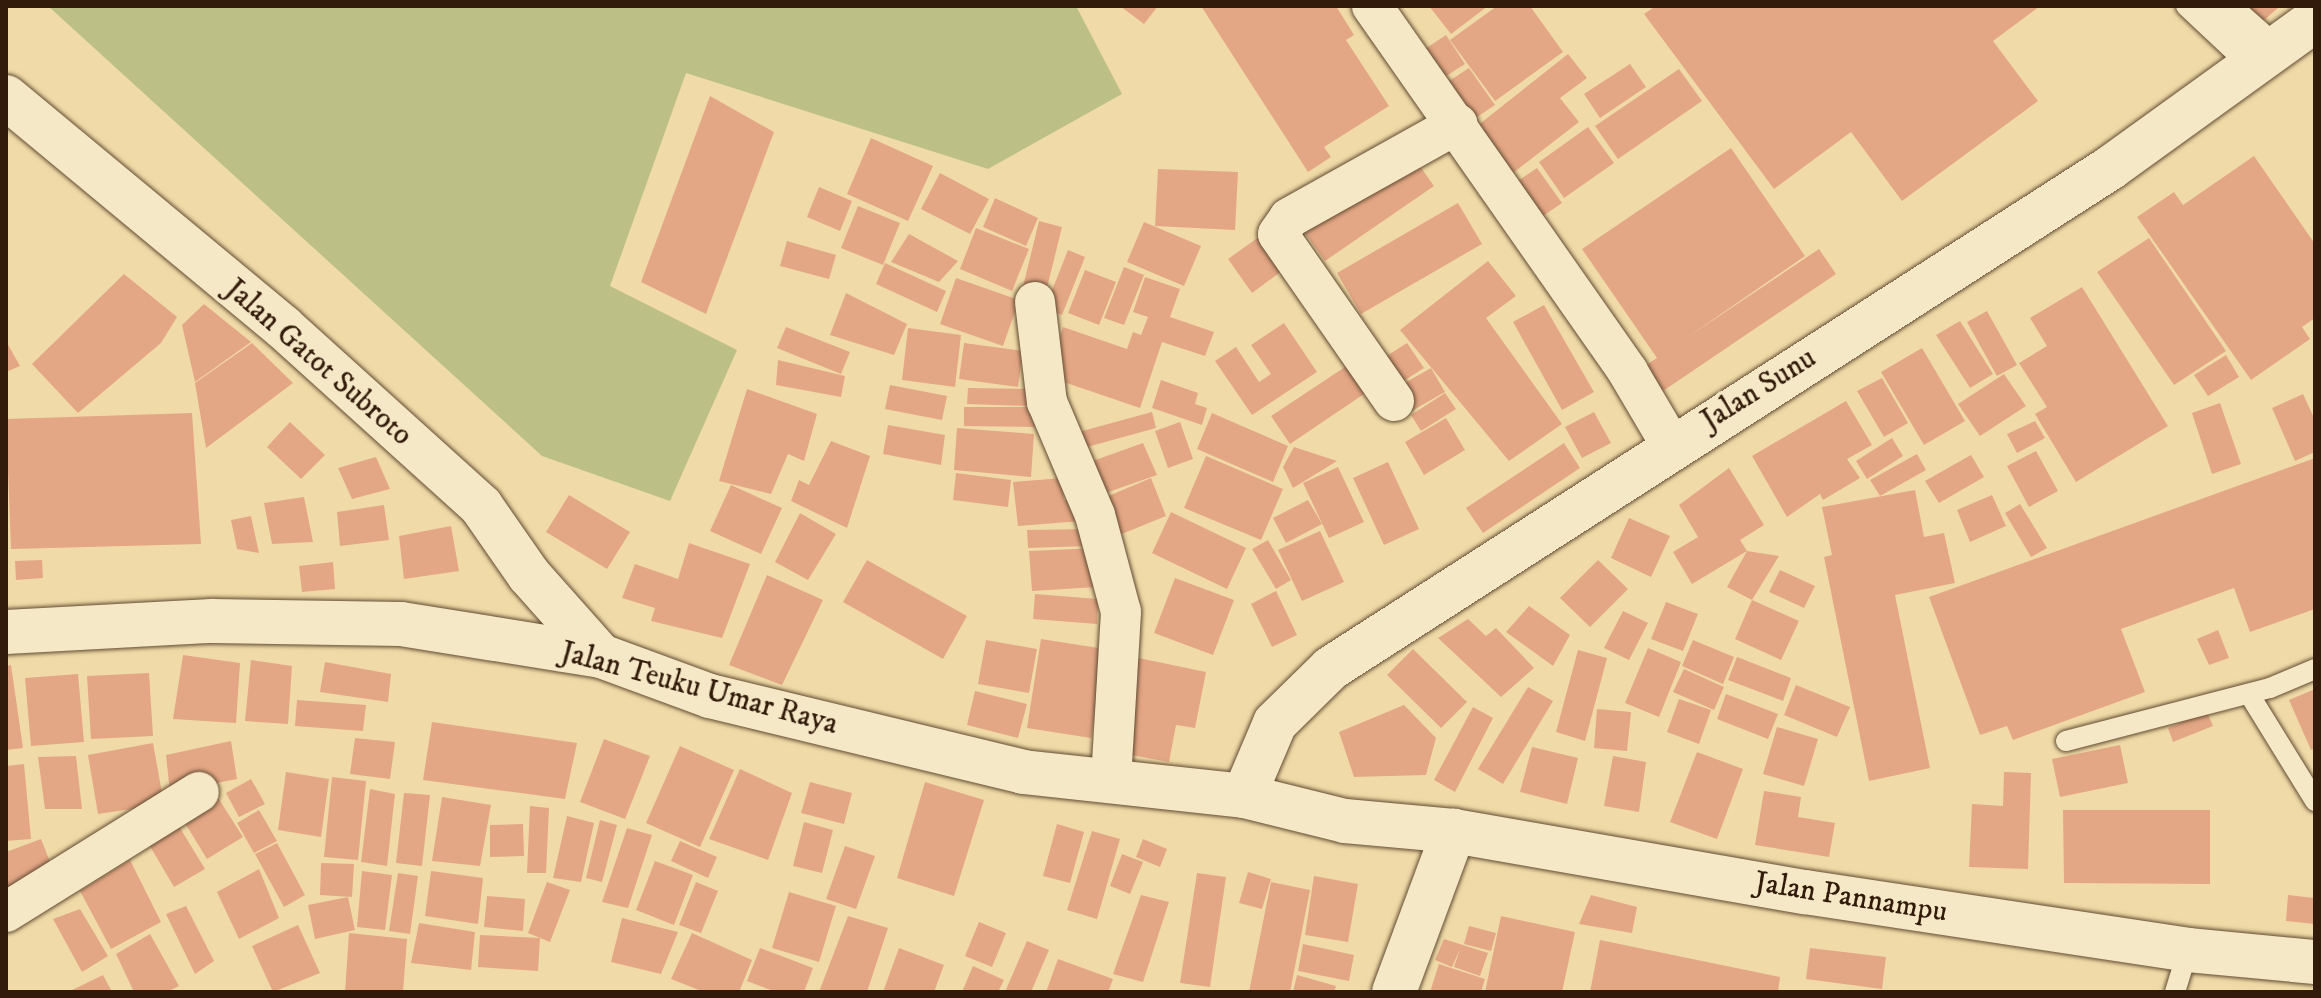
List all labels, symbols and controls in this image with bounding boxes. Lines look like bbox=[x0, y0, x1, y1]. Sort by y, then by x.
street label: Jalan Gatot Subroto bbox=[217, 272, 419, 454]
street label: Jalan Sunu bbox=[1695, 341, 1823, 439]
street label: Jalan Teuku Umar Raya bbox=[557, 635, 841, 743]
street label: Jalan Pannampu bbox=[1752, 865, 1950, 931]

